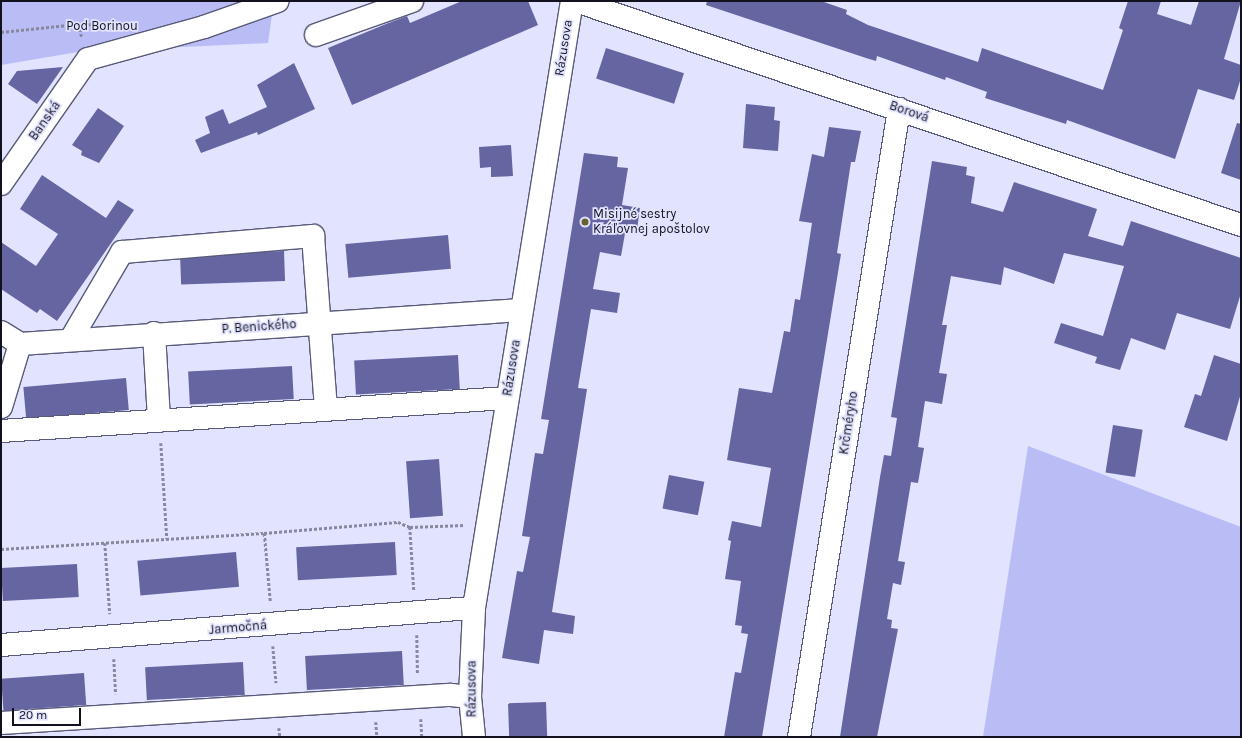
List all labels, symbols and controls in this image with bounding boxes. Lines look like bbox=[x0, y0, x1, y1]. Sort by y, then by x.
street label: Pod Borinou bbox=[66, 18, 138, 34]
street label: Rázusova bbox=[552, 19, 576, 77]
street label: Banská bbox=[26, 98, 64, 144]
street label: Borová bbox=[887, 98, 931, 126]
place label: Misijné sestry Kráľovnej apoštolov bbox=[593, 207, 710, 238]
marker: Misijné sestry Kráľovnej apoštolov bbox=[580, 217, 590, 227]
street label: P. Benického bbox=[221, 317, 297, 337]
street label: Rázusova bbox=[500, 339, 524, 397]
street label: Krčméryho bbox=[836, 390, 862, 456]
street label: Jarmočná bbox=[208, 618, 268, 638]
street label: Rázusova bbox=[464, 661, 480, 717]
scale bar bbox=[14, 700, 83, 726]
text: 20 m bbox=[19, 708, 47, 722]

